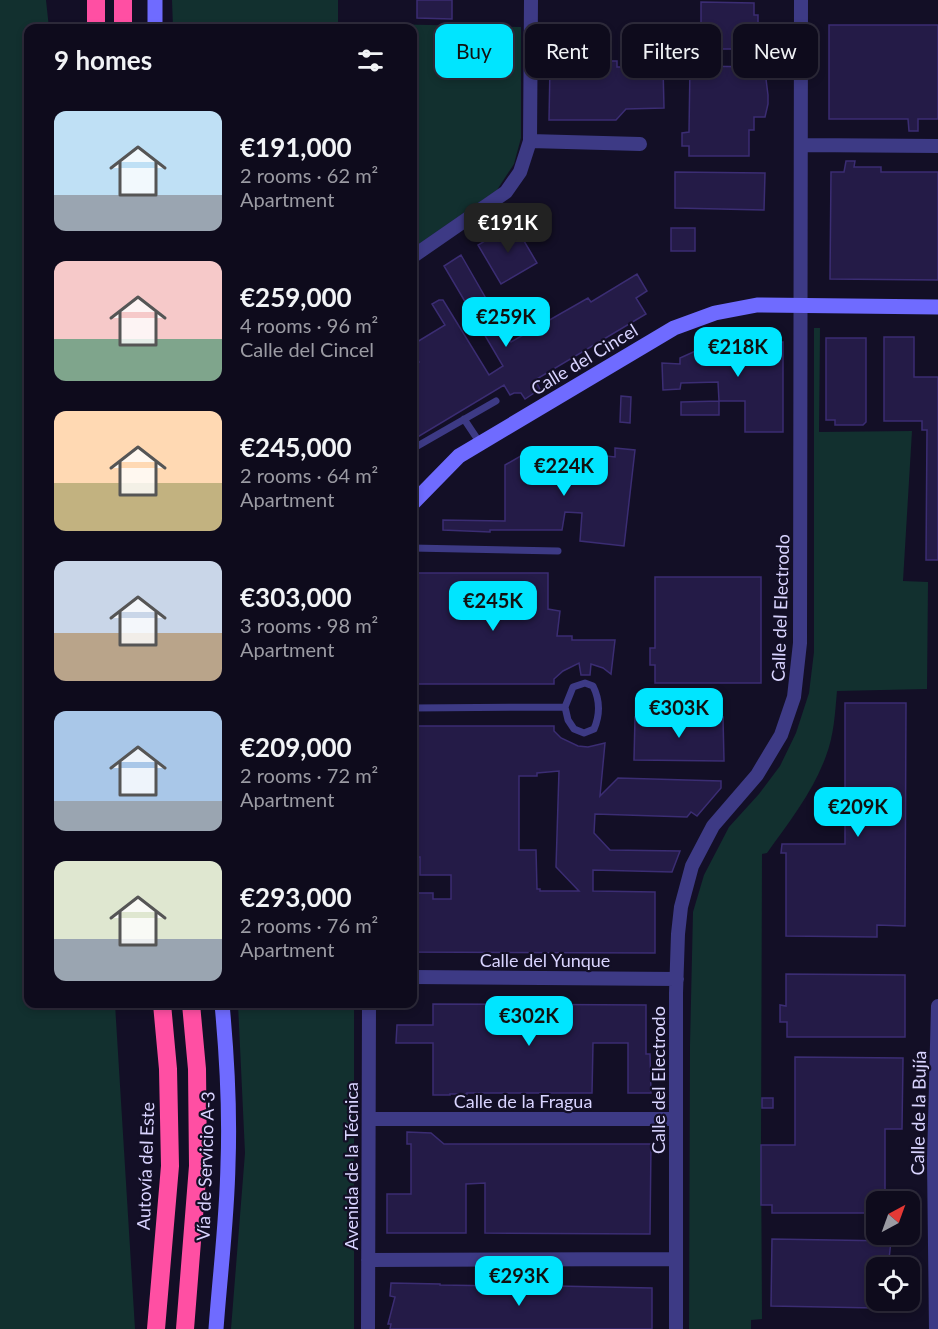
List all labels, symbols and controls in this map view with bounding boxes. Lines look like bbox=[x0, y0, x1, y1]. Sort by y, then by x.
chip: Buy bbox=[435, 24, 513, 78]
chip: Rent bbox=[525, 24, 610, 78]
chip: Filters bbox=[622, 24, 721, 78]
chip: New bbox=[733, 24, 818, 78]
text: 9 homes bbox=[54, 44, 152, 76]
icon: filters bbox=[354, 44, 387, 77]
text: €191,000 bbox=[240, 131, 352, 163]
icon: home bbox=[102, 135, 174, 207]
text: 2 rooms · 62 m² bbox=[240, 163, 378, 187]
text: Apartment bbox=[240, 187, 334, 211]
pin: €191K bbox=[466, 203, 550, 254]
text: €191K bbox=[478, 210, 538, 234]
text: €259,000 bbox=[240, 281, 352, 313]
icon: home bbox=[102, 285, 174, 357]
pin: €259K bbox=[464, 297, 548, 348]
text: €259K bbox=[476, 304, 536, 328]
text: 4 rooms · 96 m² bbox=[240, 313, 378, 337]
street label: Calle del Cincel bbox=[527, 319, 641, 399]
pin: €218K bbox=[696, 327, 780, 378]
text: €218K bbox=[708, 334, 768, 358]
text: Calle del Cincel bbox=[240, 337, 374, 361]
text: €245,000 bbox=[240, 431, 352, 463]
icon: home bbox=[102, 435, 174, 507]
pin: €224K bbox=[522, 446, 606, 497]
text: €224K bbox=[534, 453, 594, 477]
text: 2 rooms · 64 m² bbox=[240, 463, 378, 487]
text: Apartment bbox=[240, 487, 334, 511]
street label: Calle del Electrodo bbox=[766, 534, 794, 682]
text: €303,000 bbox=[240, 581, 352, 613]
pin: €245K bbox=[451, 581, 535, 632]
icon: home bbox=[102, 585, 174, 657]
text: €245K bbox=[463, 588, 523, 612]
text: 3 rooms · 98 m² bbox=[240, 613, 378, 637]
text: Apartment bbox=[240, 637, 334, 661]
pin: €303K bbox=[637, 688, 721, 739]
text: €303K bbox=[649, 695, 709, 719]
text: €209,000 bbox=[240, 731, 352, 763]
icon: home bbox=[102, 735, 174, 807]
text: 2 rooms · 72 m² bbox=[240, 763, 378, 787]
text: Apartment bbox=[240, 787, 334, 811]
pin: €209K bbox=[816, 787, 900, 838]
text: €209K bbox=[828, 794, 888, 818]
text: €293,000 bbox=[240, 881, 352, 913]
icon: home bbox=[102, 885, 174, 957]
text: 2 rooms · 76 m² bbox=[240, 913, 378, 937]
text: Apartment bbox=[240, 937, 334, 961]
street label: Calle del Yunque bbox=[480, 949, 610, 971]
pin: €302K bbox=[487, 996, 571, 1047]
text: €302K bbox=[499, 1003, 559, 1027]
street label: Calle del Electrodo bbox=[647, 1006, 669, 1154]
street label: Calle de la Bujía bbox=[906, 1050, 930, 1176]
street label: Avenida de la Técnica bbox=[340, 1082, 362, 1250]
street label: Calle de la Fragua bbox=[454, 1090, 592, 1112]
street label: Vía de Servicio A-3 bbox=[191, 1091, 219, 1241]
street label: Autovía del Este bbox=[132, 1102, 158, 1230]
north arrow bbox=[866, 1191, 920, 1245]
map controls bbox=[866, 1191, 920, 1311]
pin: €293K bbox=[477, 1256, 561, 1307]
button: locate bbox=[866, 1257, 920, 1311]
text: €293K bbox=[489, 1263, 549, 1287]

